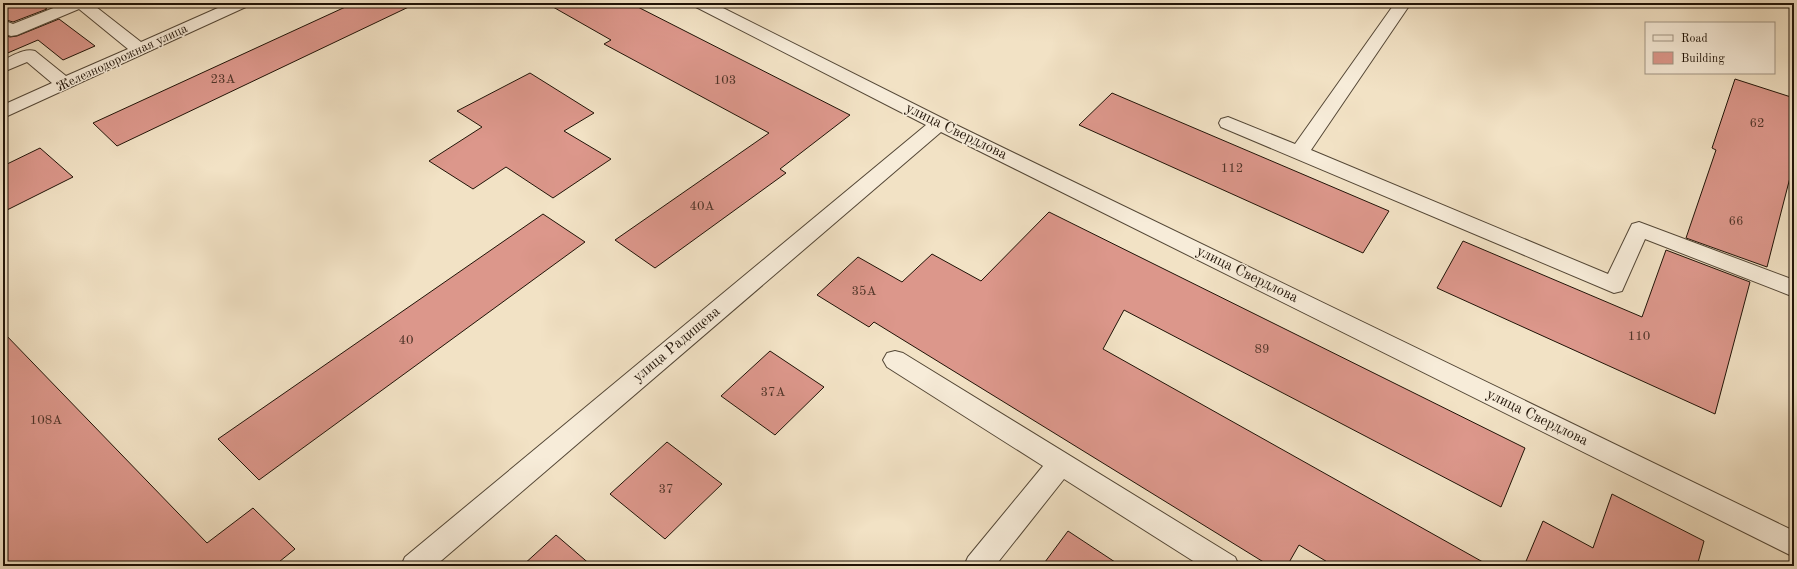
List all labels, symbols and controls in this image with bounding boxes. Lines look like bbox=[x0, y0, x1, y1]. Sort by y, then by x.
street label: Железнодорожная улица bbox=[54, 22, 190, 94]
legend bbox=[1645, 22, 1775, 74]
text: Road bbox=[1681, 33, 1708, 45]
text: Building bbox=[1681, 53, 1725, 65]
house number: 23А bbox=[210, 73, 236, 86]
house number: 103 bbox=[714, 74, 736, 87]
street label: улица Свердлова bbox=[903, 101, 1010, 163]
house number: 62 bbox=[1749, 117, 1765, 130]
house number: 112 bbox=[1221, 162, 1243, 175]
house number: 40А bbox=[689, 200, 715, 213]
house number: 66 bbox=[1728, 215, 1744, 228]
street label: улица Свердлова bbox=[1194, 244, 1301, 306]
house number: 35А bbox=[851, 285, 877, 298]
street label: улица Радищева bbox=[631, 304, 724, 386]
house number: 110 bbox=[1628, 330, 1650, 343]
house number: 40 bbox=[398, 334, 414, 347]
house number: 89 bbox=[1254, 343, 1270, 356]
house number: 37А bbox=[760, 386, 786, 399]
street label: улица Свердлова bbox=[1484, 387, 1591, 449]
house number: 108А bbox=[30, 414, 62, 427]
house number: 37 bbox=[658, 483, 674, 496]

